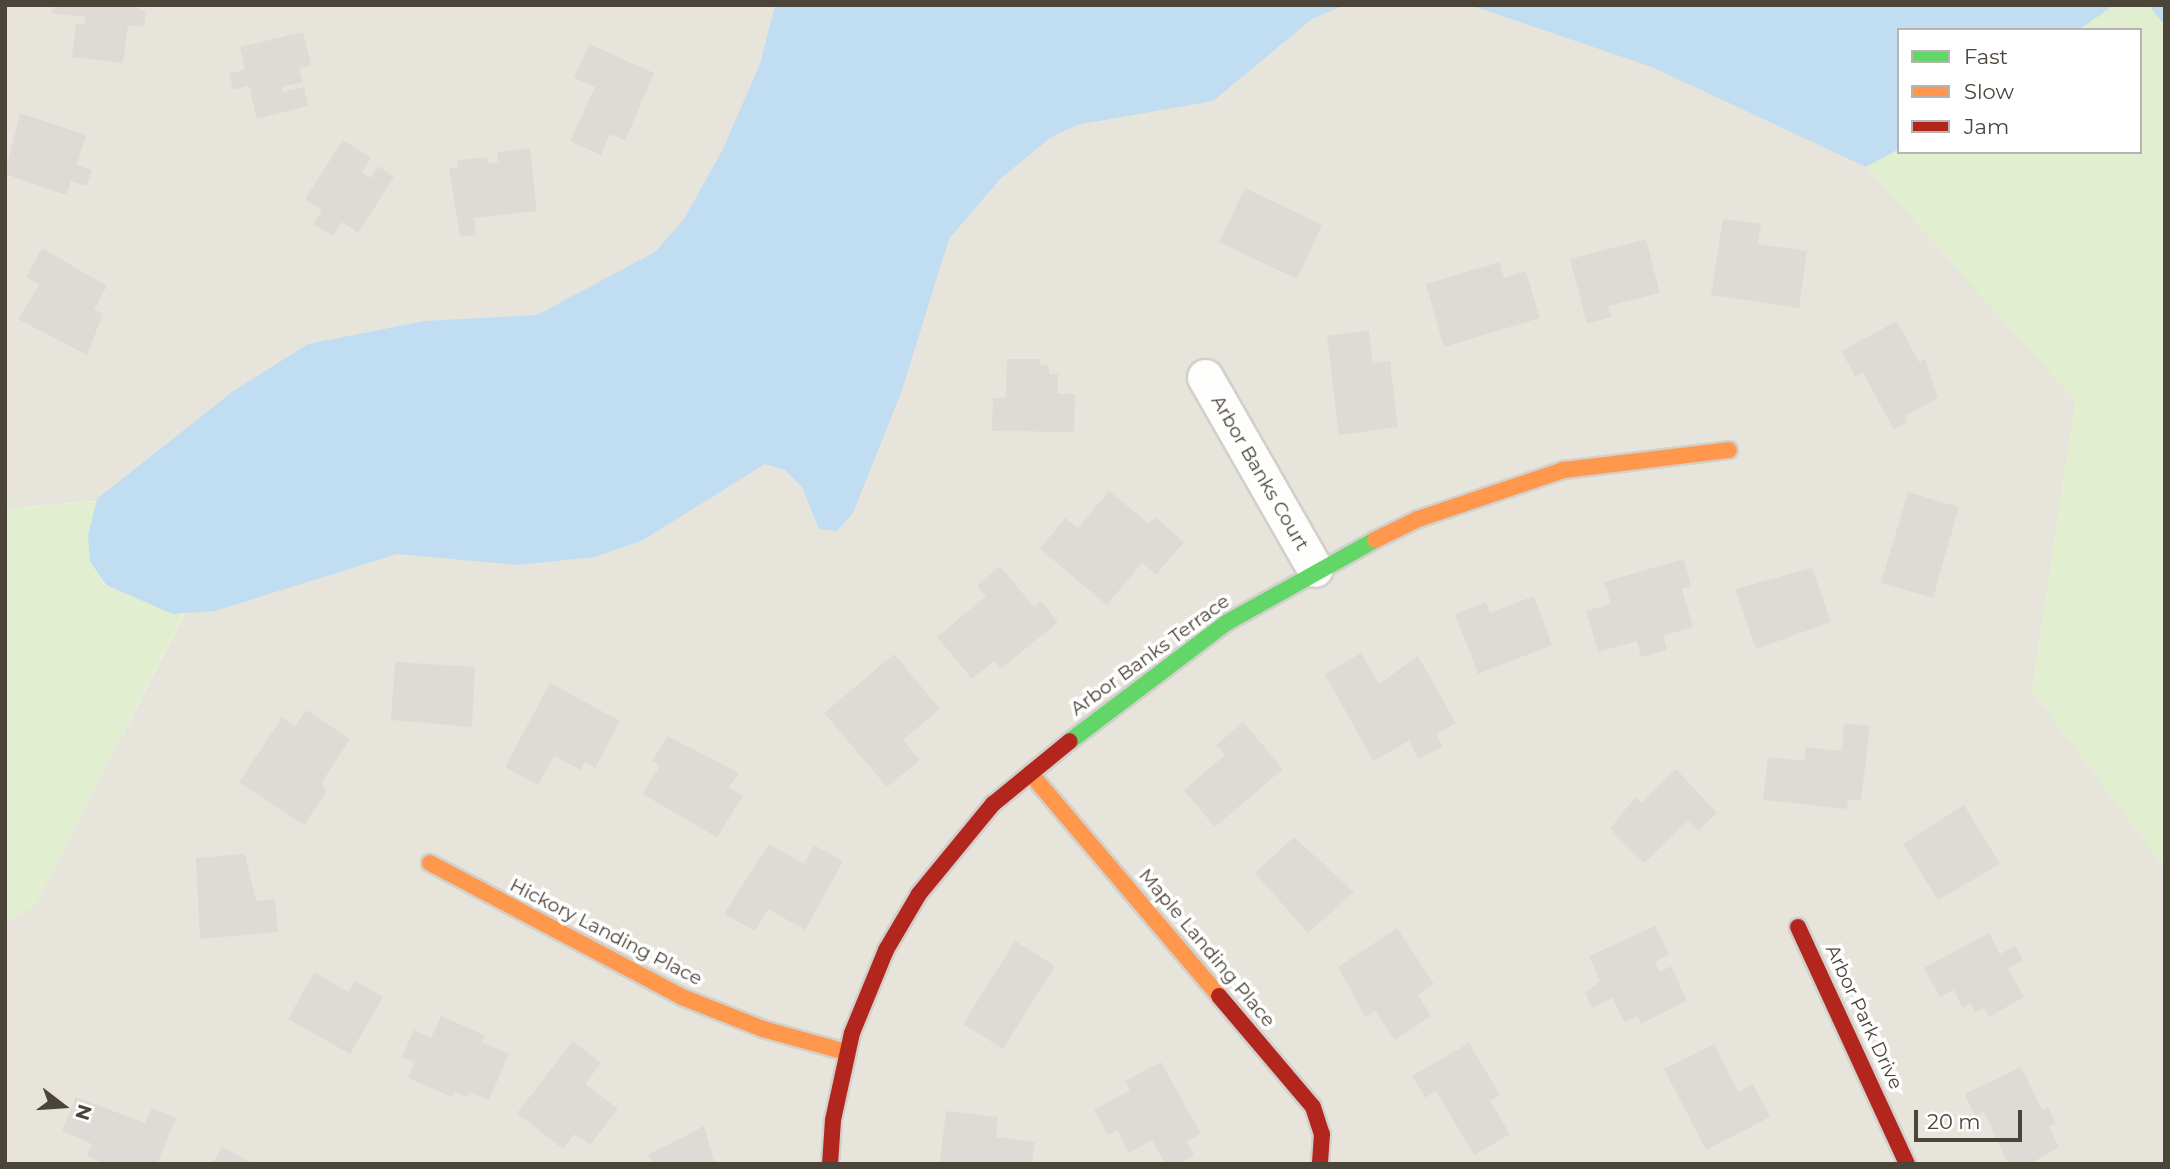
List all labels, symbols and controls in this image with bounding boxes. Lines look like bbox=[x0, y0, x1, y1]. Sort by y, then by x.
legend bbox=[1897, 28, 2142, 154]
text: Fast bbox=[1964, 44, 2008, 69]
text: Slow bbox=[1964, 79, 2014, 104]
text: Jam bbox=[1964, 114, 2009, 139]
street label: Arbor Banks Court bbox=[1206, 391, 1314, 555]
street label: Arbor Banks Terrace bbox=[1066, 590, 1234, 720]
street label: Maple Landing Place bbox=[1134, 864, 1280, 1032]
street label: Hickory Landing Place bbox=[506, 874, 706, 990]
street label: Arbor Park Drive bbox=[1821, 941, 1907, 1093]
north arrow bbox=[28, 1071, 98, 1141]
scale bar bbox=[1918, 1096, 2026, 1140]
text: N bbox=[70, 1102, 97, 1123]
text: 20 m bbox=[1927, 1109, 1981, 1134]

